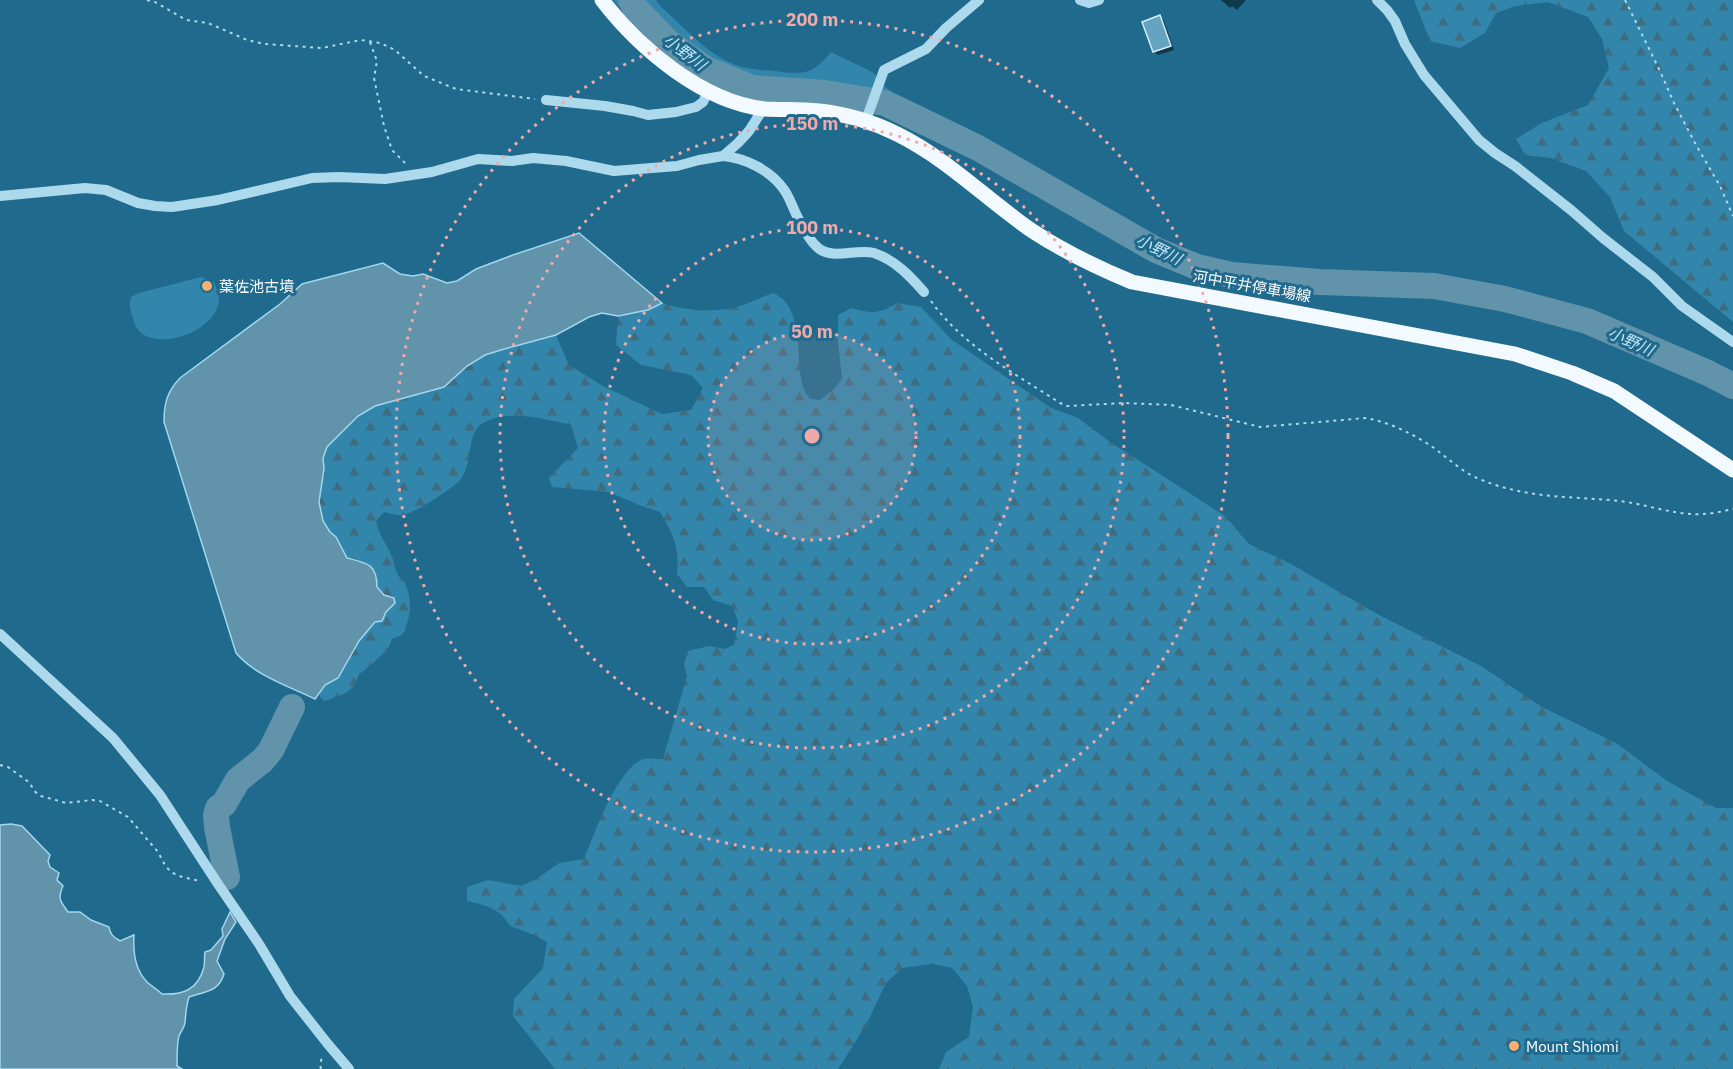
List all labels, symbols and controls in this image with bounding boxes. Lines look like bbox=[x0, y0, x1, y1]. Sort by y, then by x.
text: 200 m bbox=[786, 8, 838, 31]
water label: 小野川 bbox=[660, 30, 712, 76]
text: 150 m bbox=[786, 112, 838, 135]
text: 100 m bbox=[786, 216, 838, 239]
water label: 小野川 bbox=[1133, 229, 1187, 269]
street label: 河中平井停車場線 bbox=[1191, 266, 1313, 306]
place label: 葉佐池古墳 bbox=[219, 277, 294, 296]
marker: 葉佐池古墳 bbox=[200, 279, 214, 293]
text: 50 m bbox=[791, 320, 833, 343]
water label: 小野川 bbox=[1605, 322, 1659, 361]
centre of rings bbox=[802, 426, 822, 446]
place label: Mount Shiomi bbox=[1526, 1037, 1619, 1056]
marker: Mount Shiomi bbox=[1507, 1039, 1521, 1053]

